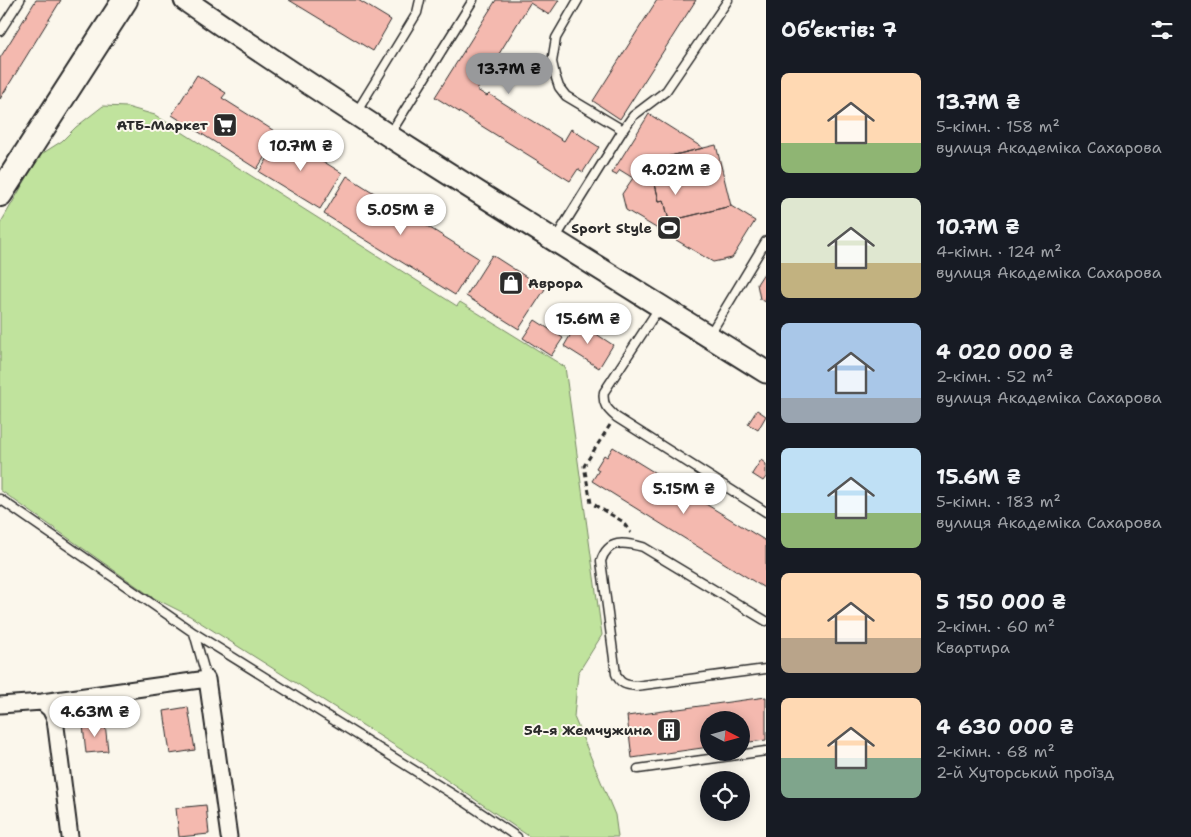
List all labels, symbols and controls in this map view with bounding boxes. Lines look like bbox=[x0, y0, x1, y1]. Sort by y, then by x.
text: Об’єктів: 7 bbox=[781, 16, 897, 44]
icon: filters bbox=[1148, 16, 1176, 44]
pin: 13.7M ₴ bbox=[463, 52, 555, 95]
text: 13.7M ₴ bbox=[477, 58, 541, 79]
text: 13.7M ₴ bbox=[936, 88, 1021, 116]
icon: home bbox=[821, 93, 881, 153]
supermarket icon: АТБ-Маркет bbox=[212, 112, 238, 138]
place label: АТБ-Маркет bbox=[116, 116, 209, 134]
text: 5-кімн. · 158 m² bbox=[936, 116, 1060, 137]
pin: 10.7M ₴ bbox=[255, 130, 347, 172]
text: 10.7M ₴ bbox=[269, 135, 333, 156]
text: вулиця Академіка Сахарова bbox=[936, 137, 1162, 158]
pin: 4.02M ₴ bbox=[630, 154, 722, 196]
text: 4.02M ₴ bbox=[641, 159, 711, 180]
pin: 5.05M ₴ bbox=[355, 194, 447, 236]
text: 5.05M ₴ bbox=[367, 199, 435, 220]
text: 10.7M ₴ bbox=[936, 213, 1020, 241]
sports icon: Sport Style bbox=[656, 215, 682, 241]
icon: home bbox=[821, 218, 881, 278]
place label: Sport Style bbox=[571, 219, 652, 237]
text: 4-кімн. · 124 m² bbox=[936, 241, 1062, 262]
text: вулиця Академіка Сахарова bbox=[936, 262, 1162, 283]
shop icon: Аврора bbox=[498, 270, 524, 296]
place label: Аврора bbox=[528, 274, 583, 292]
pin: 15.6M ₴ bbox=[542, 302, 634, 345]
text: 15.6M ₴ bbox=[556, 308, 620, 329]
text: 4 020 000 ₴ bbox=[936, 338, 1074, 366]
icon: home bbox=[821, 343, 881, 403]
text: 2-кімн. · 52 m² bbox=[936, 366, 1053, 387]
text: вулиця Академіка Сахарова bbox=[936, 387, 1162, 408]
text: 15.6M ₴ bbox=[936, 463, 1021, 491]
icon: home bbox=[821, 468, 881, 528]
pin: 5.15M ₴ bbox=[638, 472, 730, 515]
text: 5.15M ₴ bbox=[653, 478, 715, 499]
text: 5-кімн. · 183 m² bbox=[936, 491, 1061, 512]
text: вулиця Академіка Сахарова bbox=[936, 512, 1162, 533]
text: 5 150 000 ₴ bbox=[936, 588, 1066, 616]
icon: home bbox=[821, 593, 881, 653]
text: 2-кімн. · 60 m² bbox=[936, 616, 1055, 637]
text: Квартира bbox=[936, 637, 1010, 658]
pin: 4.63M ₴ bbox=[49, 696, 141, 738]
text: 4.63M ₴ bbox=[60, 701, 130, 722]
north arrow bbox=[700, 711, 750, 761]
map controls bbox=[700, 711, 750, 821]
text: 4 630 000 ₴ bbox=[936, 713, 1074, 741]
building icon: 54-я Жемчужина bbox=[656, 717, 682, 743]
icon: home bbox=[821, 718, 881, 778]
place label: 54-я Жемчужина bbox=[524, 721, 652, 739]
text: 2-кімн. · 68 m² bbox=[936, 741, 1055, 762]
text: 2-й Хуторський проїзд bbox=[936, 762, 1114, 783]
button: locate bbox=[700, 771, 750, 821]

